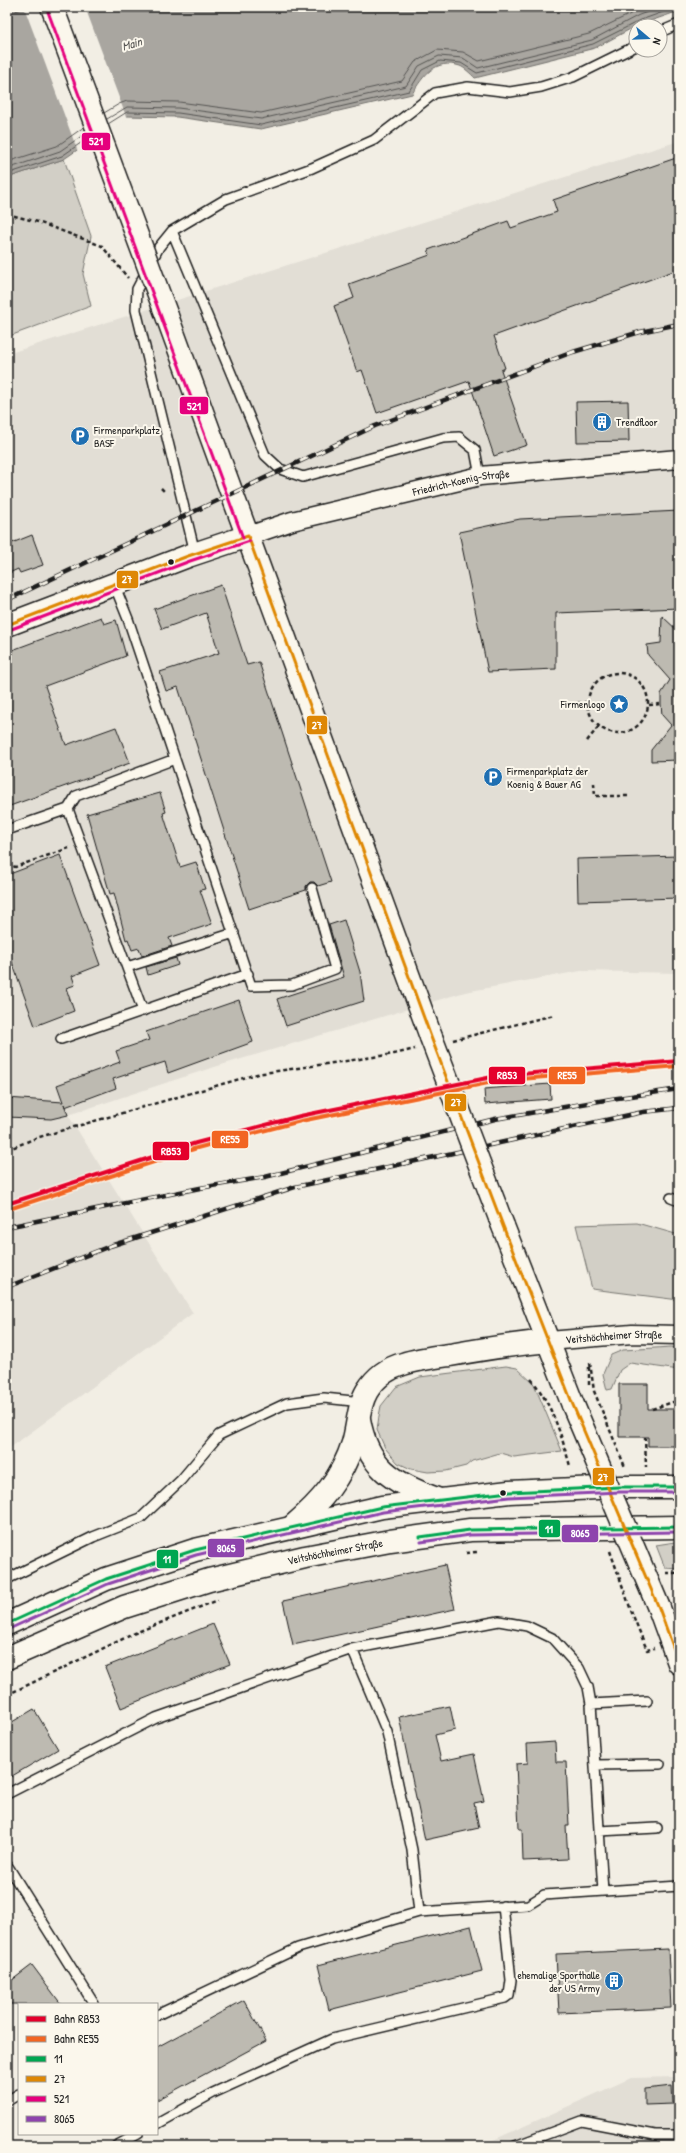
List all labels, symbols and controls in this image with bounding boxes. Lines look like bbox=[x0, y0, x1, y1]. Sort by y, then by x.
north arrow bbox=[628, 18, 668, 58]
water label: Main bbox=[120, 32, 145, 55]
text: N bbox=[650, 36, 665, 46]
line badge: 521 bbox=[81, 132, 111, 151]
text: 521 bbox=[89, 134, 103, 148]
line badge: 521 bbox=[179, 396, 209, 415]
text: 521 bbox=[187, 399, 201, 413]
building icon: Trendfloor bbox=[591, 411, 613, 433]
place label: Trendfloor bbox=[616, 415, 659, 429]
place label: Firmenparkplatz BASF bbox=[93, 423, 160, 450]
parking icon: Firmenparkplatz BASF bbox=[69, 425, 91, 447]
street label: Friedrich-Koenig-Straße bbox=[410, 466, 511, 499]
unlabelled marker bbox=[166, 557, 176, 567]
line badge: 27 bbox=[116, 570, 139, 589]
text: 27 bbox=[122, 572, 133, 586]
place icon: Firmenlogo bbox=[608, 693, 630, 715]
place label: Firmenlogo bbox=[560, 697, 606, 711]
line badge: 27 bbox=[306, 715, 328, 735]
text: 27 bbox=[312, 718, 323, 732]
place label: Firmenparkplatz der Koenig & Bauer AG bbox=[506, 764, 589, 791]
parking icon: Firmenparkplatz der Koenig & Bauer AG bbox=[482, 766, 504, 788]
line badge: RB53 bbox=[488, 1066, 526, 1085]
line badge: RE55 bbox=[548, 1066, 586, 1085]
text: RB53 bbox=[497, 1068, 517, 1082]
text: RE55 bbox=[557, 1068, 577, 1082]
line badge: 27 bbox=[444, 1093, 467, 1112]
text: 27 bbox=[451, 1095, 462, 1109]
line badge: RE55 bbox=[211, 1130, 249, 1149]
text: RE55 bbox=[220, 1132, 240, 1146]
line badge: RB53 bbox=[152, 1141, 190, 1161]
text: RB53 bbox=[161, 1144, 181, 1158]
street label: Veitshöchheimer Straße bbox=[565, 1327, 663, 1347]
line badge: 27 bbox=[592, 1467, 615, 1486]
text: 27 bbox=[598, 1470, 609, 1484]
unlabelled marker bbox=[498, 1488, 508, 1498]
line badge: 11 bbox=[538, 1519, 561, 1538]
text: 11 bbox=[545, 1522, 553, 1536]
line badge: 8065 bbox=[561, 1524, 599, 1543]
text: 8065 bbox=[571, 1526, 590, 1540]
street label: Veitshöchheimer Straße bbox=[286, 1535, 384, 1568]
line badge: 8065 bbox=[207, 1538, 245, 1558]
text: 8065 bbox=[217, 1541, 236, 1555]
line badge: 11 bbox=[156, 1549, 179, 1569]
text: 11 bbox=[163, 1552, 171, 1566]
place label: ehemalige Sporthalle der US Army bbox=[517, 1968, 601, 1995]
building icon: ehemalige Sporthalle der US Army bbox=[603, 1970, 625, 1992]
legend bbox=[18, 2003, 158, 2135]
text: Bahn RB53 bbox=[54, 2010, 100, 2027]
text: Bahn RE55 bbox=[54, 2030, 99, 2047]
text: 11 bbox=[54, 2050, 63, 2067]
text: 27 bbox=[54, 2070, 66, 2087]
text: 521 bbox=[54, 2090, 69, 2107]
text: 8065 bbox=[54, 2110, 74, 2127]

